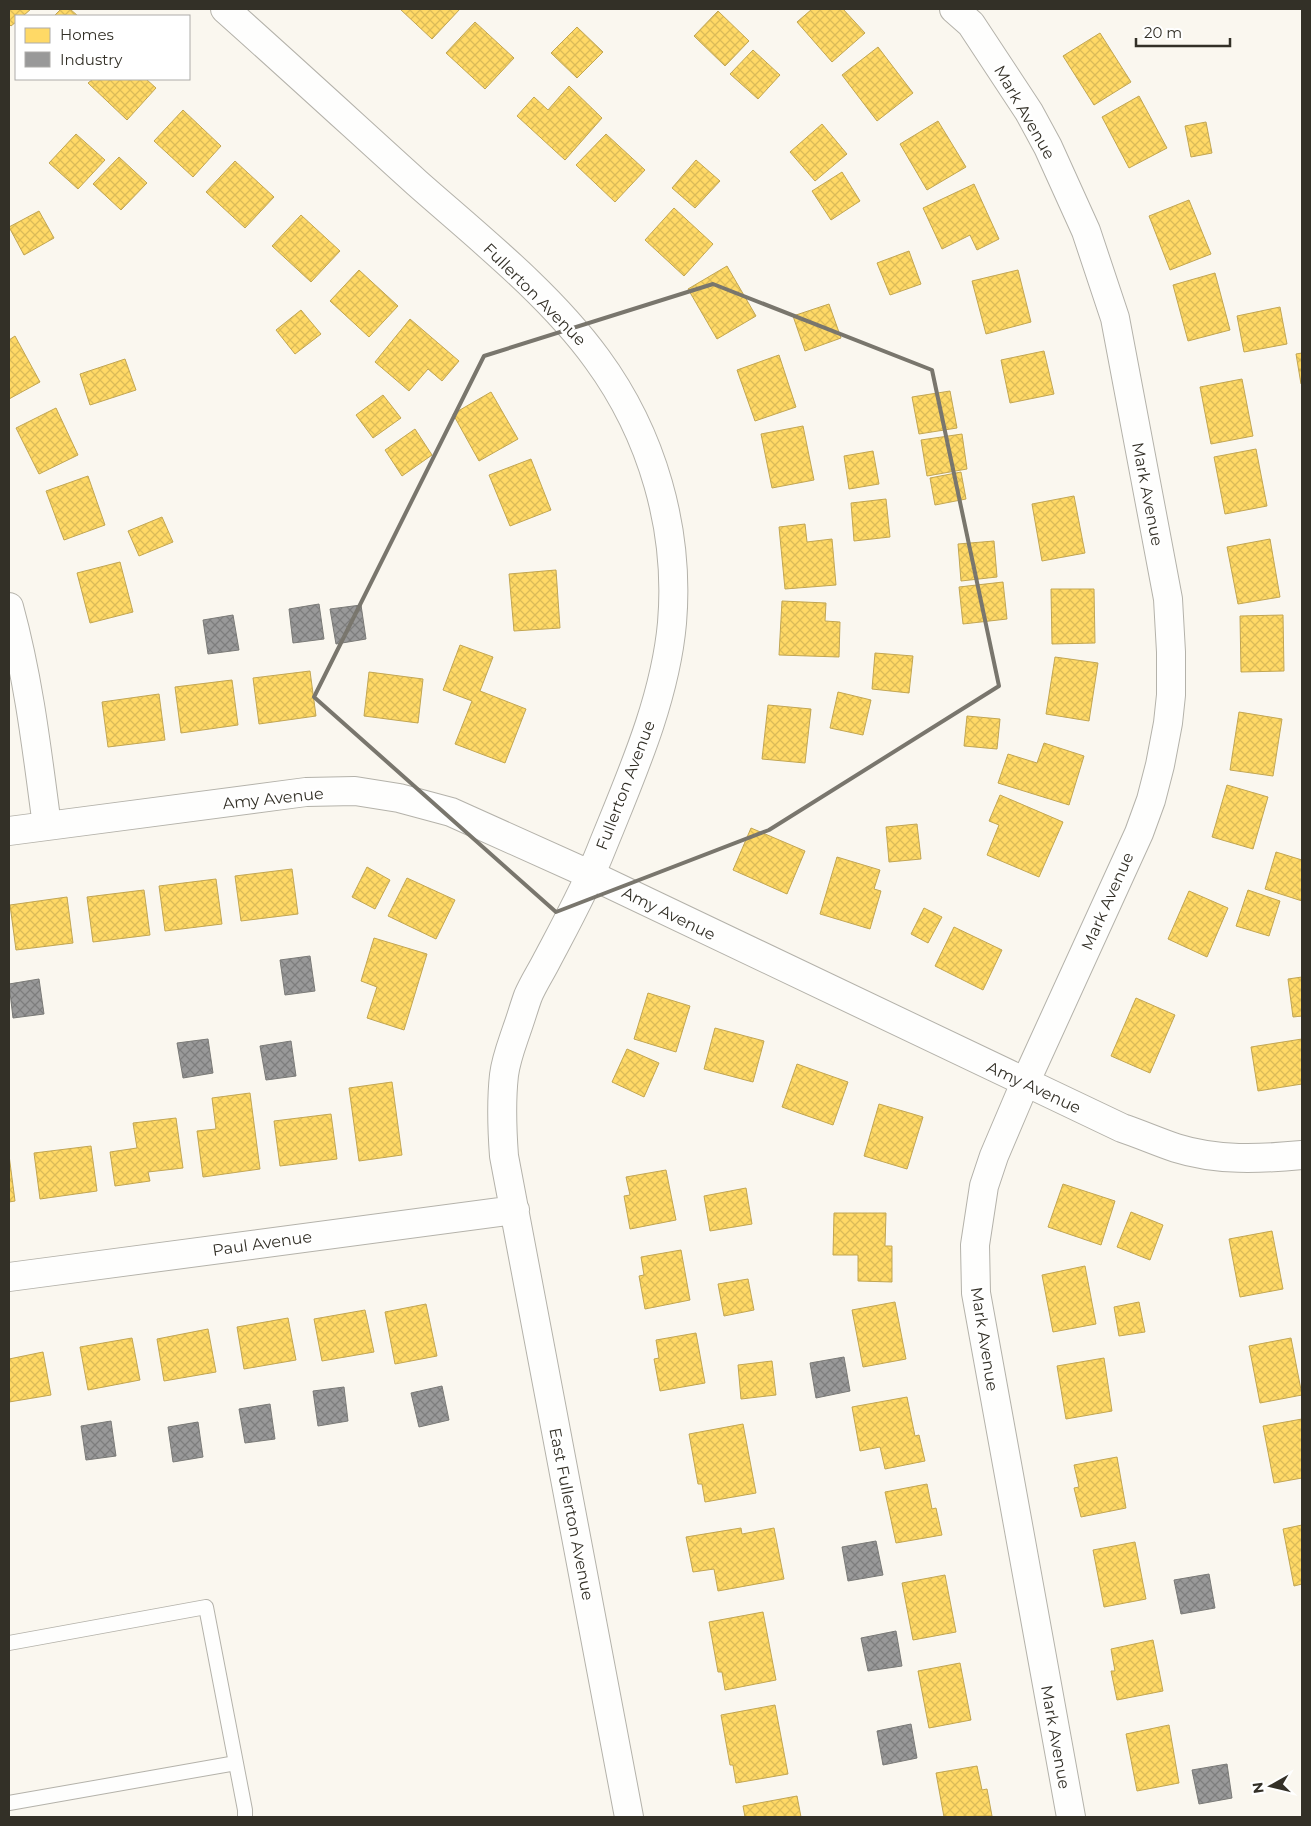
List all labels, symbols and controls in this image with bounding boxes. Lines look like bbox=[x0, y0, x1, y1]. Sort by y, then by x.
legend bbox=[15, 15, 190, 80]
scale bar bbox=[1136, 15, 1230, 47]
text: 20 m bbox=[1144, 23, 1182, 42]
text: Homes bbox=[60, 25, 114, 44]
text: Industry bbox=[60, 50, 123, 69]
street label: Mark Avenue bbox=[990, 62, 1059, 163]
street label: Fullerton Avenue bbox=[479, 239, 590, 350]
street label: Mark Avenue bbox=[1128, 441, 1167, 548]
street label: Fullerton Avenue bbox=[592, 718, 659, 853]
street label: Amy Avenue bbox=[222, 784, 324, 813]
street label: Mark Avenue bbox=[1077, 849, 1138, 953]
street label: Amy Avenue bbox=[619, 883, 719, 944]
street label: Amy Avenue bbox=[984, 1057, 1084, 1117]
street label: Paul Avenue bbox=[211, 1227, 313, 1260]
street label: Mark Avenue bbox=[967, 1286, 1002, 1392]
street label: East Fullerton Avenue bbox=[545, 1426, 598, 1602]
street label: Mark Avenue bbox=[1037, 1684, 1074, 1791]
north arrow bbox=[1246, 1761, 1296, 1811]
text: N bbox=[1248, 1781, 1268, 1795]

